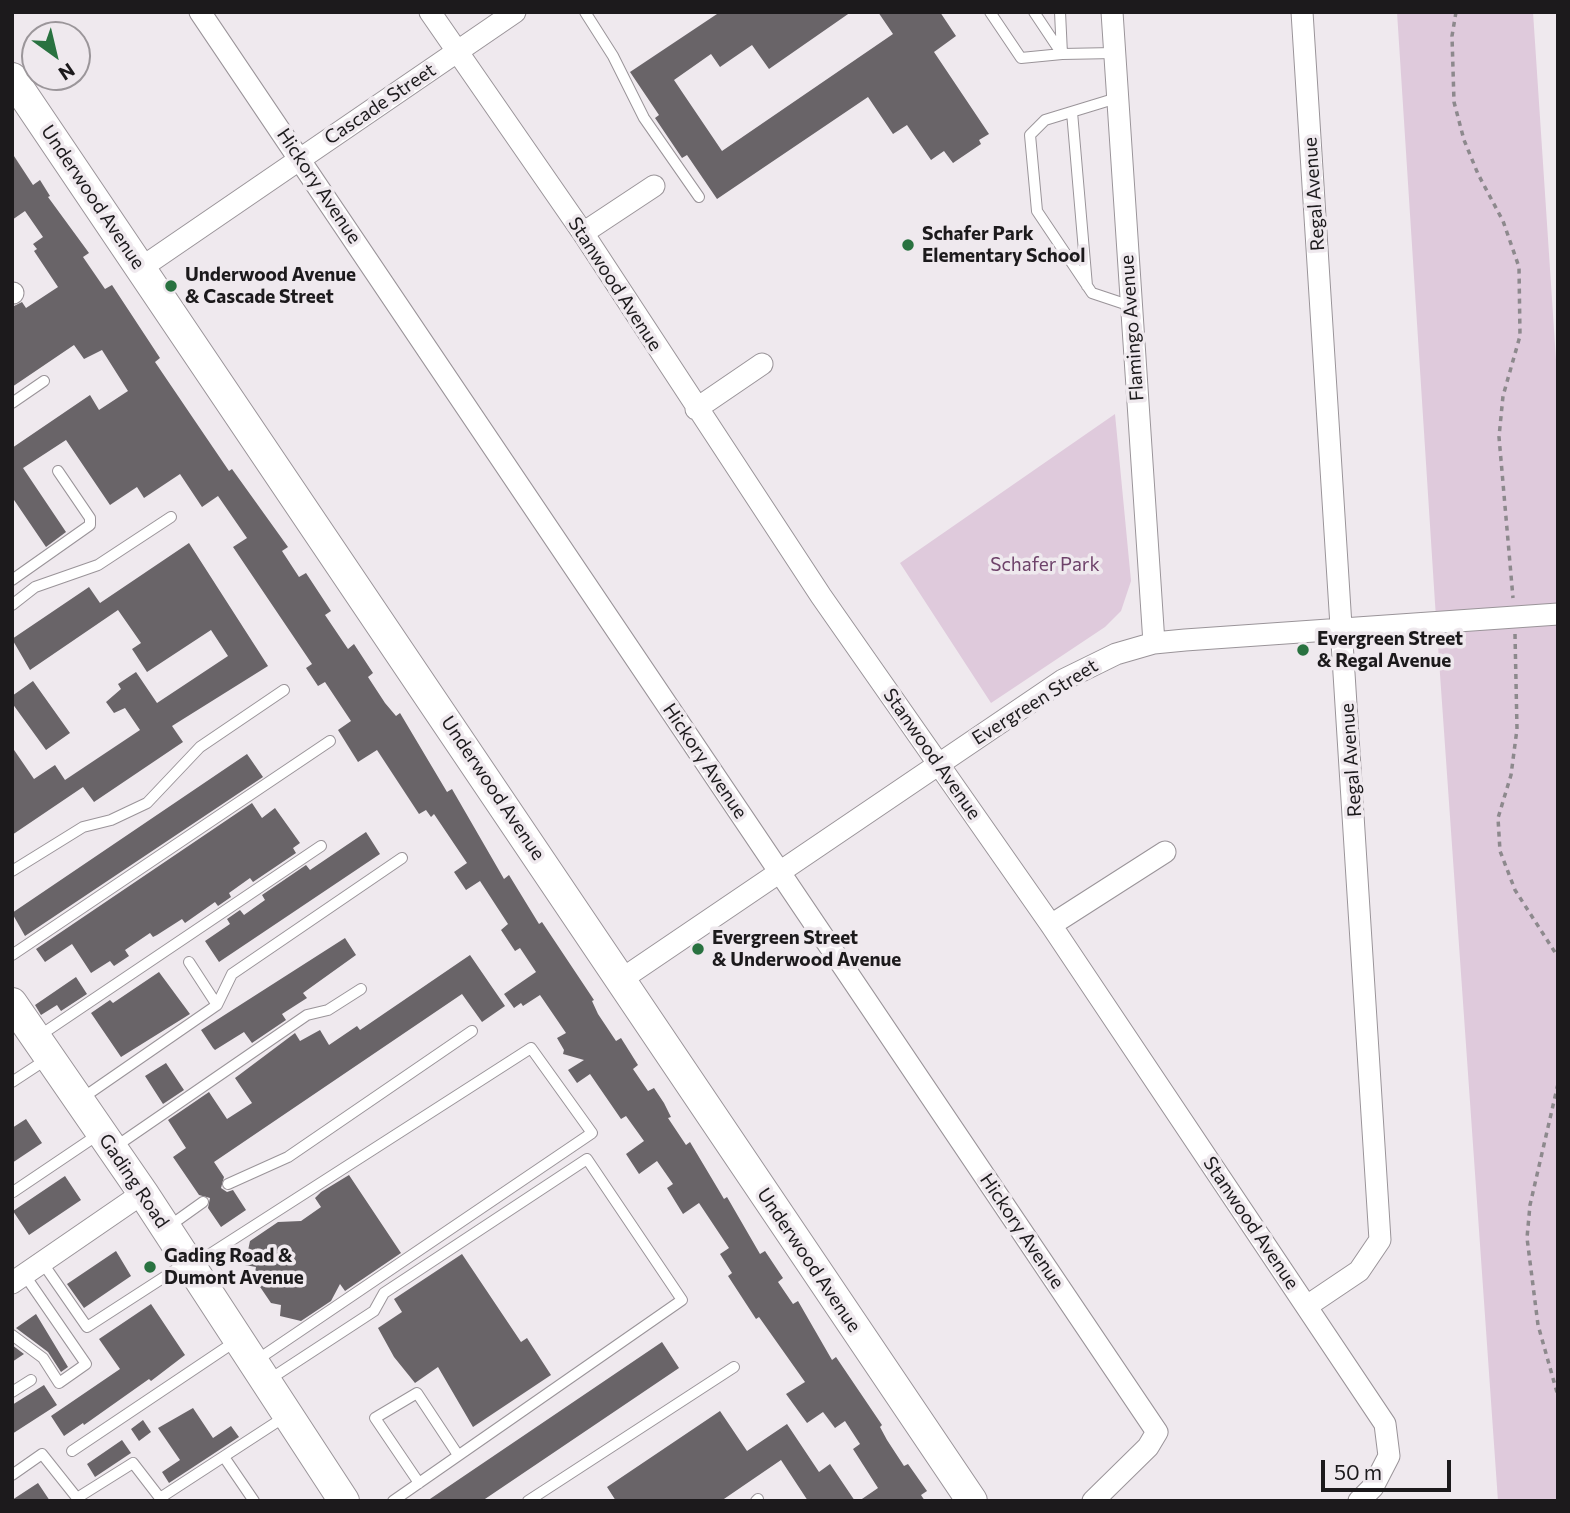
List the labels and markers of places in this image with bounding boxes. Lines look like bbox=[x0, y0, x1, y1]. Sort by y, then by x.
place label: Schafer Park Elementary School bbox=[922, 223, 1086, 267]
marker: Schafer Park Elementary School bbox=[900, 237, 916, 253]
place label: Underwood Avenue & Cascade Street bbox=[185, 264, 356, 308]
marker: Underwood Avenue & Cascade Street bbox=[163, 278, 179, 294]
place label: Evergreen Street & Regal Avenue bbox=[1317, 628, 1463, 672]
marker: Evergreen Street & Regal Avenue bbox=[1295, 642, 1311, 658]
place label: Evergreen Street & Underwood Avenue bbox=[712, 927, 901, 971]
marker: Evergreen Street & Underwood Avenue bbox=[690, 941, 706, 957]
place label: Gading Road & Dumont Avenue bbox=[164, 1245, 304, 1289]
marker: Gading Road & Dumont Avenue bbox=[142, 1259, 158, 1275]

